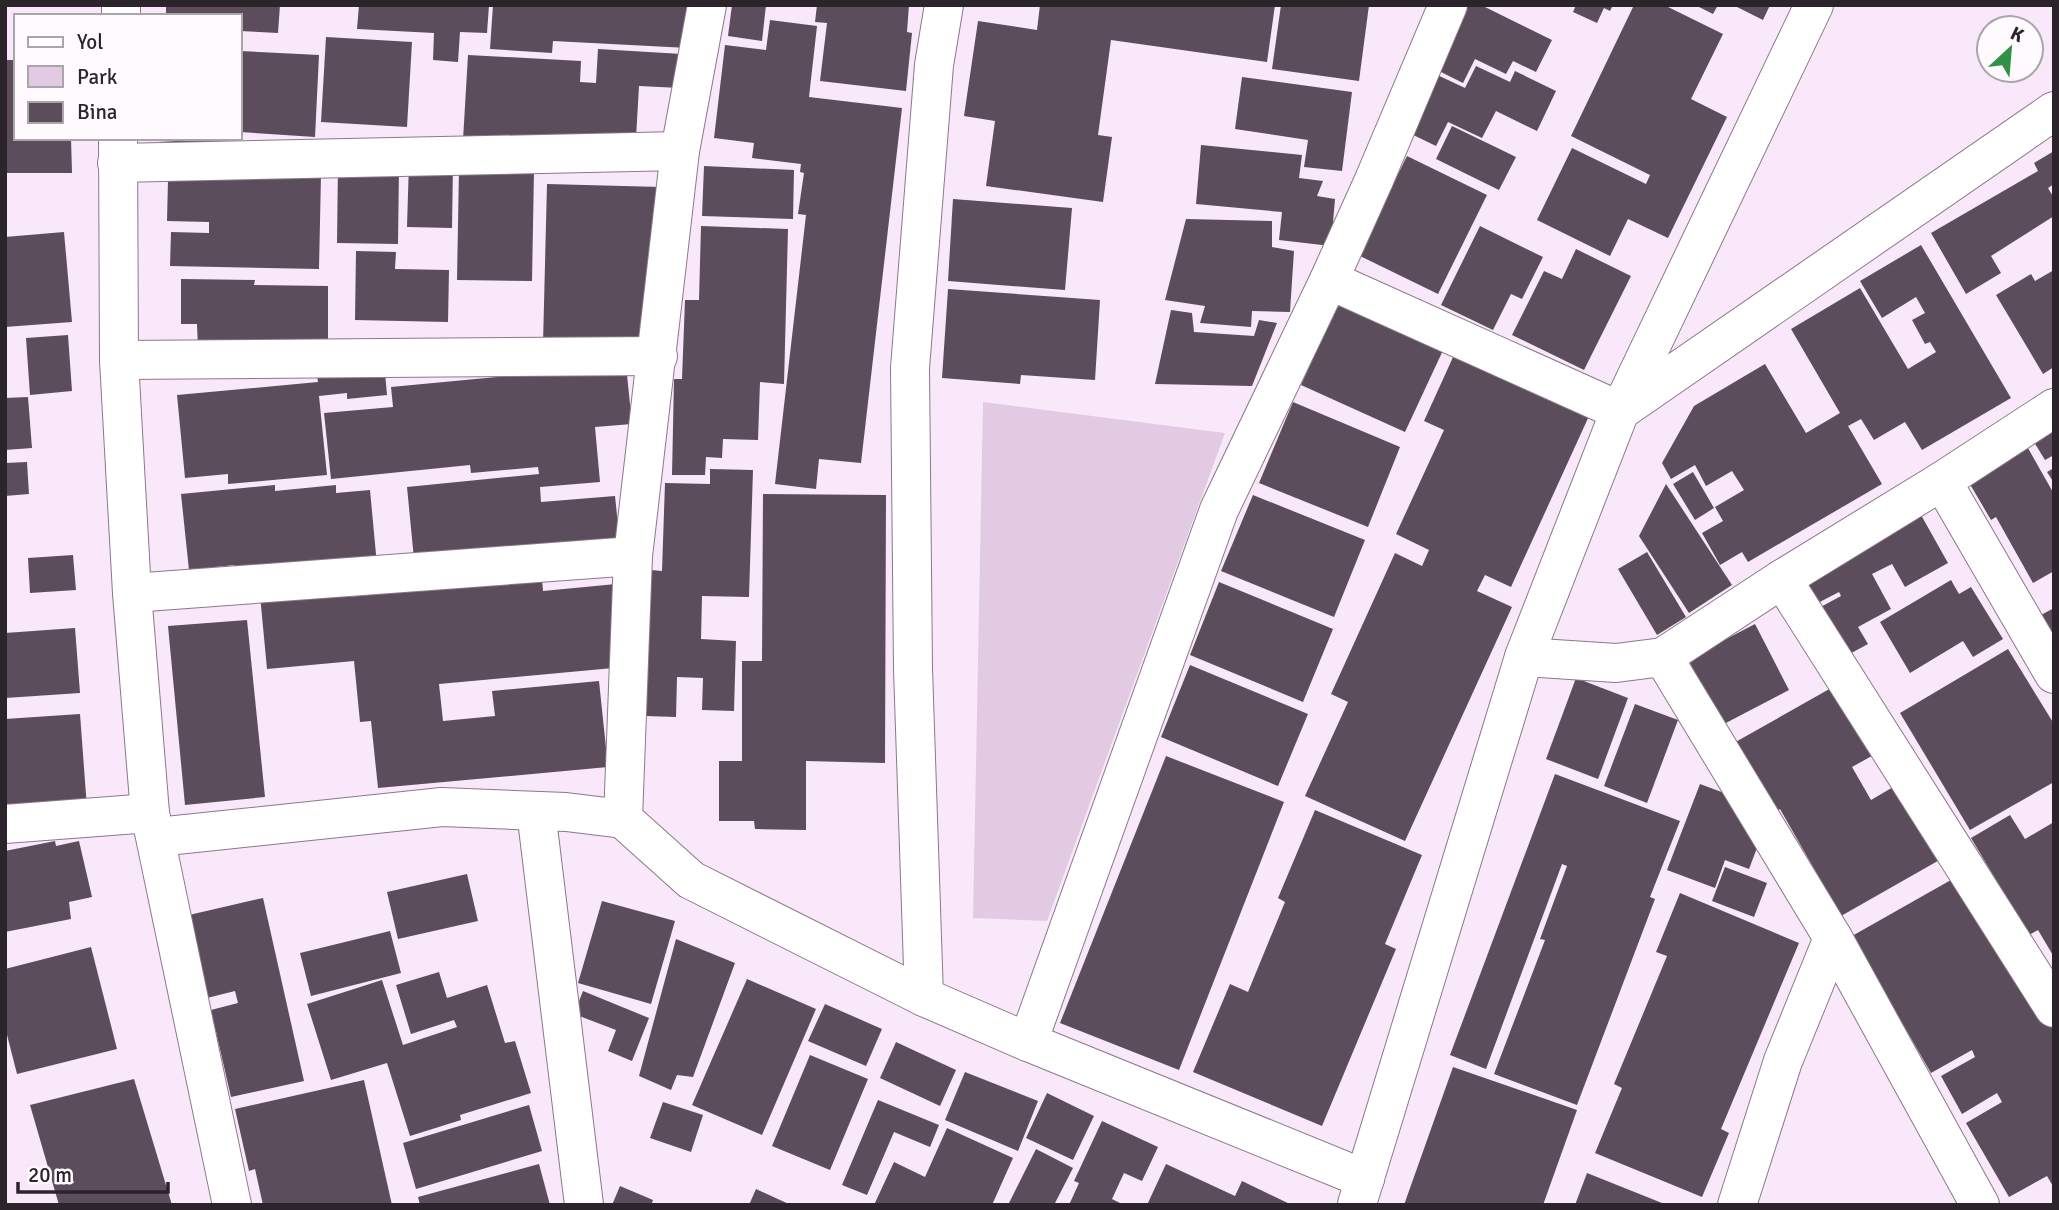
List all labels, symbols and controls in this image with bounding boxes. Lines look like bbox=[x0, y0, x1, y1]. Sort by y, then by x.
legend bbox=[14, 14, 242, 140]
north arrow bbox=[1975, 14, 2045, 84]
text: K bbox=[2006, 21, 2028, 48]
text: Yol bbox=[77, 29, 103, 55]
text: Park bbox=[77, 64, 118, 90]
text: Bina bbox=[77, 99, 118, 125]
scale bar bbox=[18, 1150, 168, 1194]
text: 20 m bbox=[28, 1162, 72, 1188]

